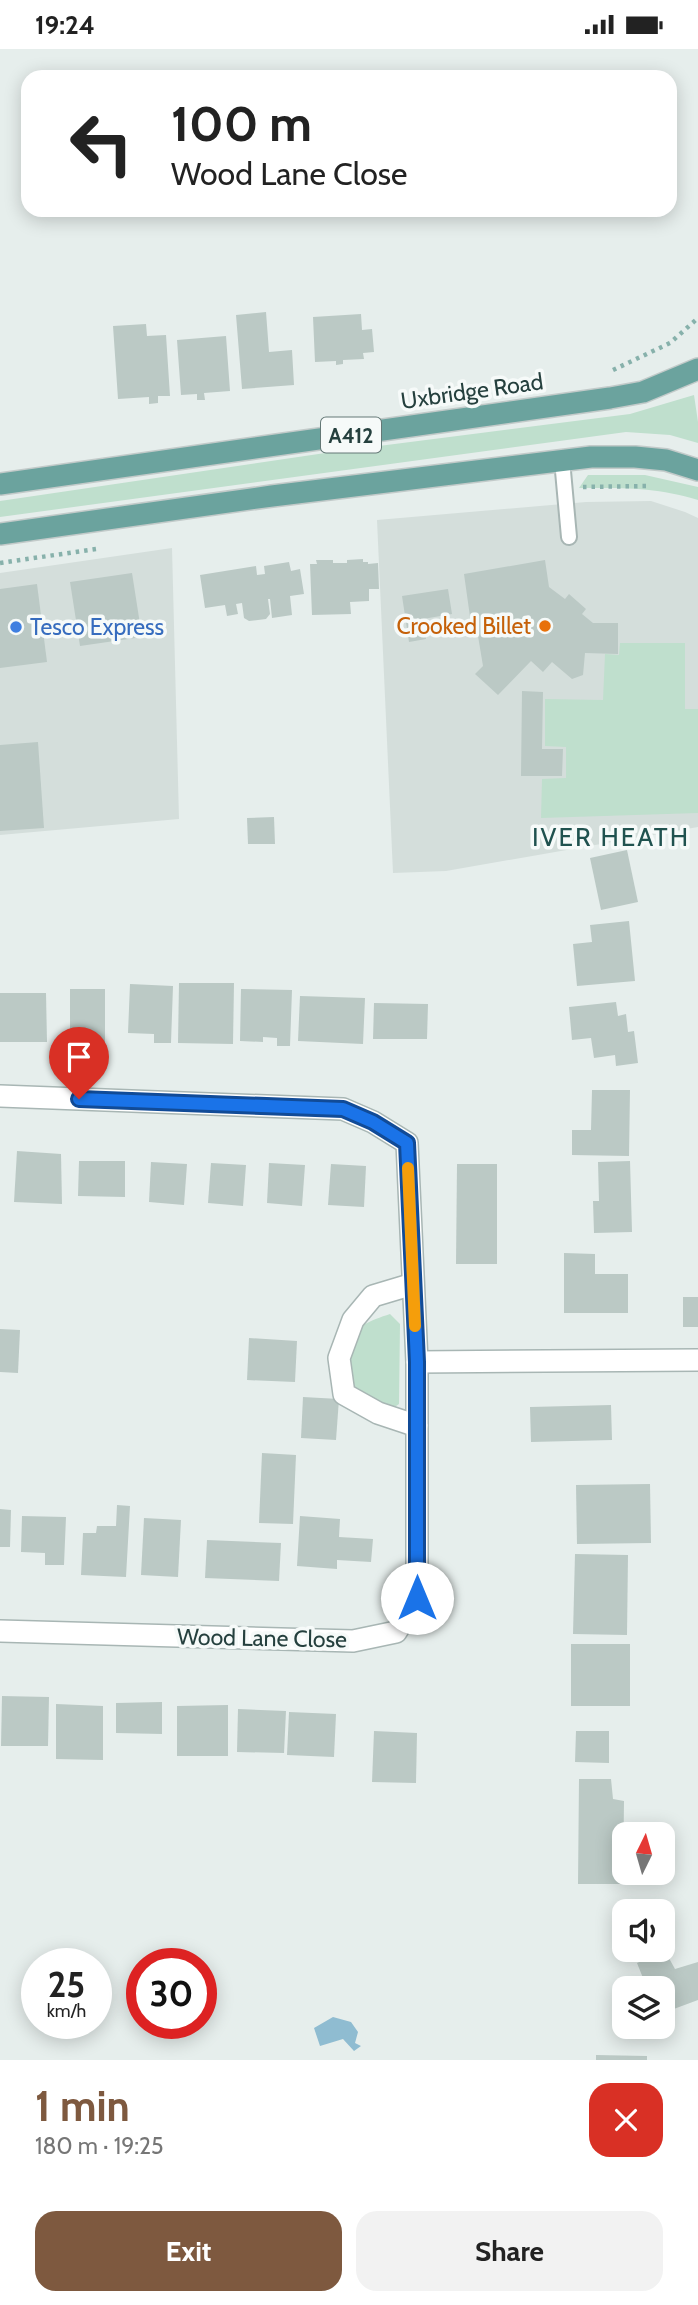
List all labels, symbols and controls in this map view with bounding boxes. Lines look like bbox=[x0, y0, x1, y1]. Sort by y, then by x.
text: 19:24 bbox=[35, 9, 95, 41]
text: 100 m bbox=[171, 94, 312, 153]
icon: left bbox=[56, 98, 147, 189]
text: Wood Lane Close bbox=[171, 154, 407, 193]
street label: Uxbridge Road bbox=[399, 367, 545, 415]
road number: A412 bbox=[321, 417, 381, 453]
place label: Crooked Billet bbox=[396, 612, 531, 640]
place label: Tesco Express bbox=[30, 613, 164, 641]
marker: Crooked Billet bbox=[537, 618, 553, 634]
marker: Tesco Express bbox=[8, 619, 24, 635]
district label: IVER HEATH bbox=[532, 821, 690, 853]
pin bbox=[49, 1027, 109, 1099]
icon: arrive bbox=[60, 1038, 98, 1076]
position arrow bbox=[380, 1561, 454, 1635]
street label: Wood Lane Close bbox=[177, 1623, 347, 1653]
north arrow bbox=[612, 1822, 676, 1885]
map controls bbox=[612, 1822, 675, 2039]
button: sound bbox=[612, 1899, 675, 1962]
speed limit sign: 30 bbox=[126, 1948, 217, 2039]
text: 25 bbox=[48, 1963, 85, 2006]
button: layers bbox=[612, 1976, 675, 2039]
text: km/h bbox=[47, 2000, 86, 2022]
text: 1 min bbox=[35, 2080, 130, 2132]
button: close bbox=[589, 2083, 663, 2157]
text: 180 m · 19:25 bbox=[35, 2132, 164, 2160]
button: Exit bbox=[35, 2211, 342, 2291]
button: Share bbox=[356, 2211, 663, 2291]

